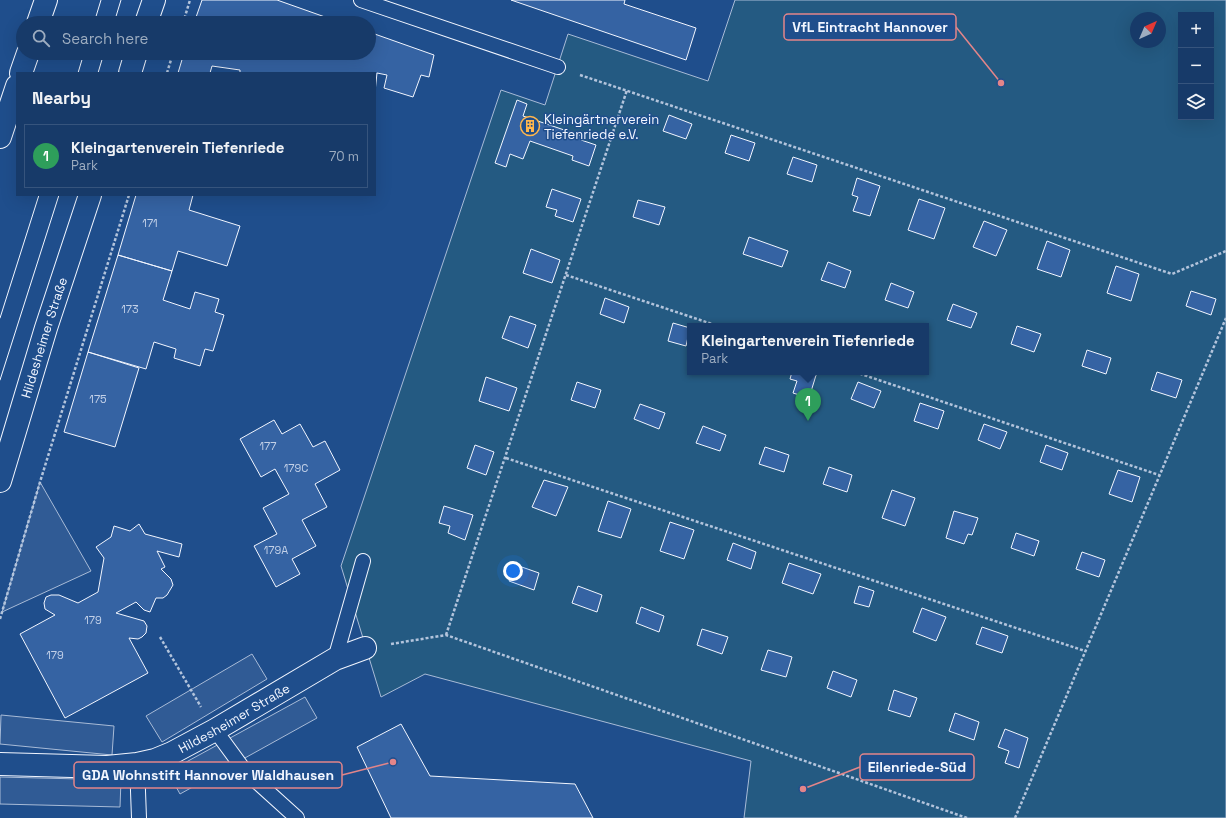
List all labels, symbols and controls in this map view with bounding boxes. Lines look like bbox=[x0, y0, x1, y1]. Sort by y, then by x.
north arrow bbox=[1130, 12, 1166, 48]
map controls bbox=[1178, 12, 1214, 120]
button: + bbox=[1178, 12, 1214, 48]
callout: VfL Eintracht Hannover bbox=[784, 14, 956, 40]
search box bbox=[16, 16, 376, 60]
text: VfL Eintracht Hannover bbox=[792, 18, 948, 36]
icon: search bbox=[30, 27, 52, 49]
text: Search here bbox=[62, 29, 148, 48]
button: − bbox=[1178, 48, 1214, 84]
button: layers bbox=[1178, 84, 1214, 120]
text: Nearby bbox=[32, 87, 91, 109]
place label: Kleingärtnerverein Tiefenriede e.V. bbox=[544, 111, 659, 143]
building icon: Kleingärtnerverein Tiefenriede e.V. bbox=[519, 115, 541, 137]
text: Kleingartenverein Tiefenriede bbox=[71, 138, 284, 157]
text: 1 bbox=[43, 148, 49, 165]
text: 70 m bbox=[329, 148, 359, 165]
text: Park bbox=[71, 157, 98, 174]
house number: 171 bbox=[142, 216, 158, 230]
street label: Hildesheimer Straße bbox=[17, 275, 71, 400]
house number: 173 bbox=[121, 302, 139, 316]
popup bbox=[687, 323, 929, 375]
text: Kleingartenverein Tiefenriede bbox=[701, 331, 915, 350]
text: Park bbox=[701, 350, 728, 367]
pin: 1 bbox=[795, 388, 821, 421]
house number: 175 bbox=[89, 392, 107, 406]
house number: 177 bbox=[259, 439, 277, 453]
house number: 179C bbox=[284, 461, 308, 475]
house number: 179A bbox=[264, 543, 288, 557]
your location bbox=[503, 561, 523, 581]
house number: 179 bbox=[84, 613, 102, 627]
house number: 179 bbox=[46, 648, 64, 662]
street label: Hildesheimer Straße bbox=[175, 679, 293, 757]
callout: Eilenriede-Süd bbox=[860, 754, 974, 780]
text: Eilenriede-Süd bbox=[868, 758, 966, 776]
callout: GDA Wohnstift Hannover Waldhausen bbox=[74, 762, 342, 788]
text: GDA Wohnstift Hannover Waldhausen bbox=[82, 766, 334, 784]

